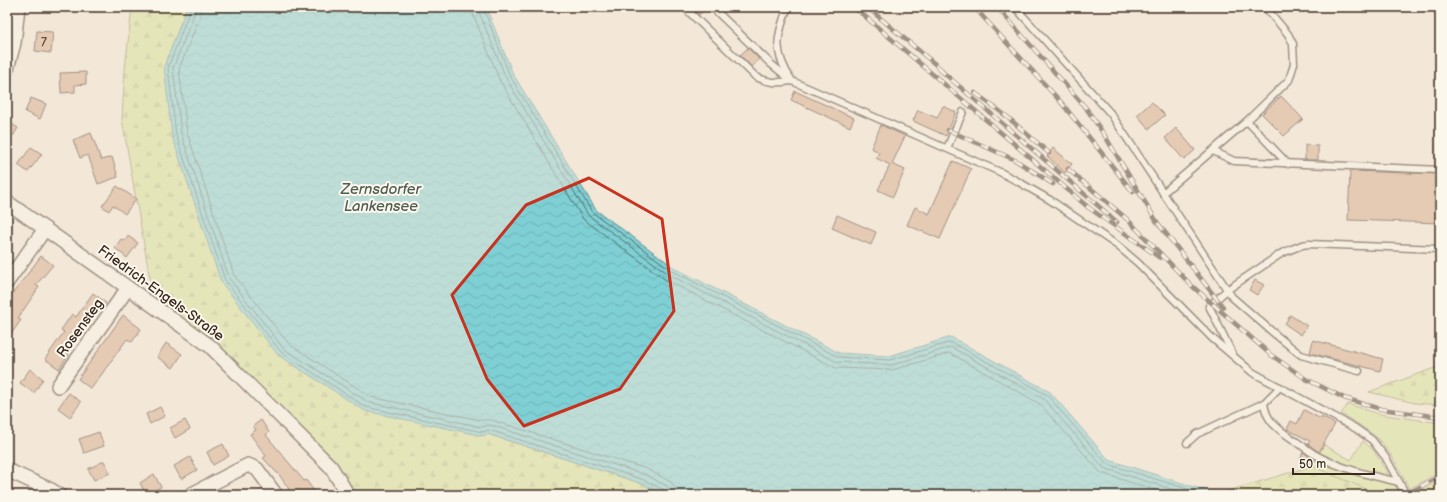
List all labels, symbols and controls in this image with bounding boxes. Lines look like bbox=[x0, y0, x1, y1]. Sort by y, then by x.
house number: 7 bbox=[41, 35, 47, 50]
water label: Zernsdorfer Lankensee bbox=[340, 180, 423, 216]
street label: Friedrich-Engels-Straße bbox=[95, 241, 227, 345]
street label: Rosensteg bbox=[53, 295, 107, 361]
scale bar bbox=[1293, 450, 1374, 476]
text: 50 m bbox=[1299, 457, 1326, 472]

